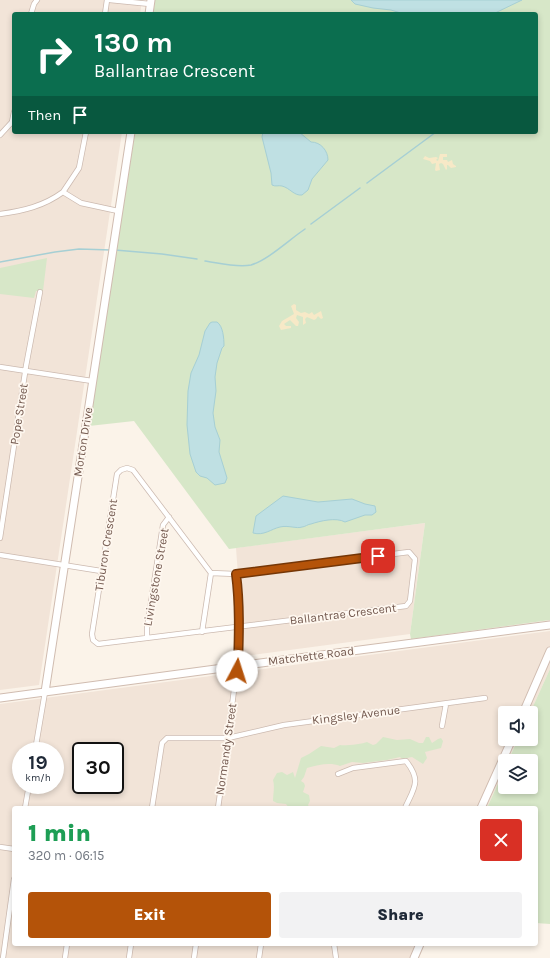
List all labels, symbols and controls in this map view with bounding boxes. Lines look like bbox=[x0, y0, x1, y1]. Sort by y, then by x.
text: 130 m bbox=[94, 26, 173, 59]
icon: right bbox=[28, 28, 80, 80]
text: Ballantrae Crescent bbox=[94, 60, 255, 82]
icon: arrive bbox=[69, 104, 91, 126]
text: Then bbox=[28, 106, 61, 124]
street label: Pope Street bbox=[7, 382, 31, 446]
street label: Morton Drive bbox=[71, 406, 95, 478]
street label: Tiburon Crescent bbox=[92, 497, 120, 592]
street label: Livingstone Street bbox=[140, 526, 172, 627]
pin bbox=[361, 539, 395, 573]
icon: arrive bbox=[367, 545, 389, 567]
street label: Ballantrae Crescent bbox=[289, 600, 398, 627]
street label: Matchette Road bbox=[267, 644, 355, 668]
position arrow bbox=[216, 650, 258, 692]
street label: Normandy Street bbox=[213, 702, 239, 796]
street label: Kingsley Avenue bbox=[311, 703, 401, 727]
map controls bbox=[498, 706, 538, 794]
button: sound bbox=[498, 706, 538, 746]
speed limit sign: 30 bbox=[72, 742, 124, 794]
text: 19 bbox=[28, 751, 48, 774]
button: layers bbox=[498, 754, 538, 794]
text: km/h bbox=[25, 772, 51, 784]
text: 1 min bbox=[28, 819, 91, 847]
button: close bbox=[480, 819, 522, 861]
text: 320 m · 06:15 bbox=[28, 848, 104, 863]
button: Exit bbox=[28, 892, 271, 938]
button: Share bbox=[279, 892, 522, 938]

